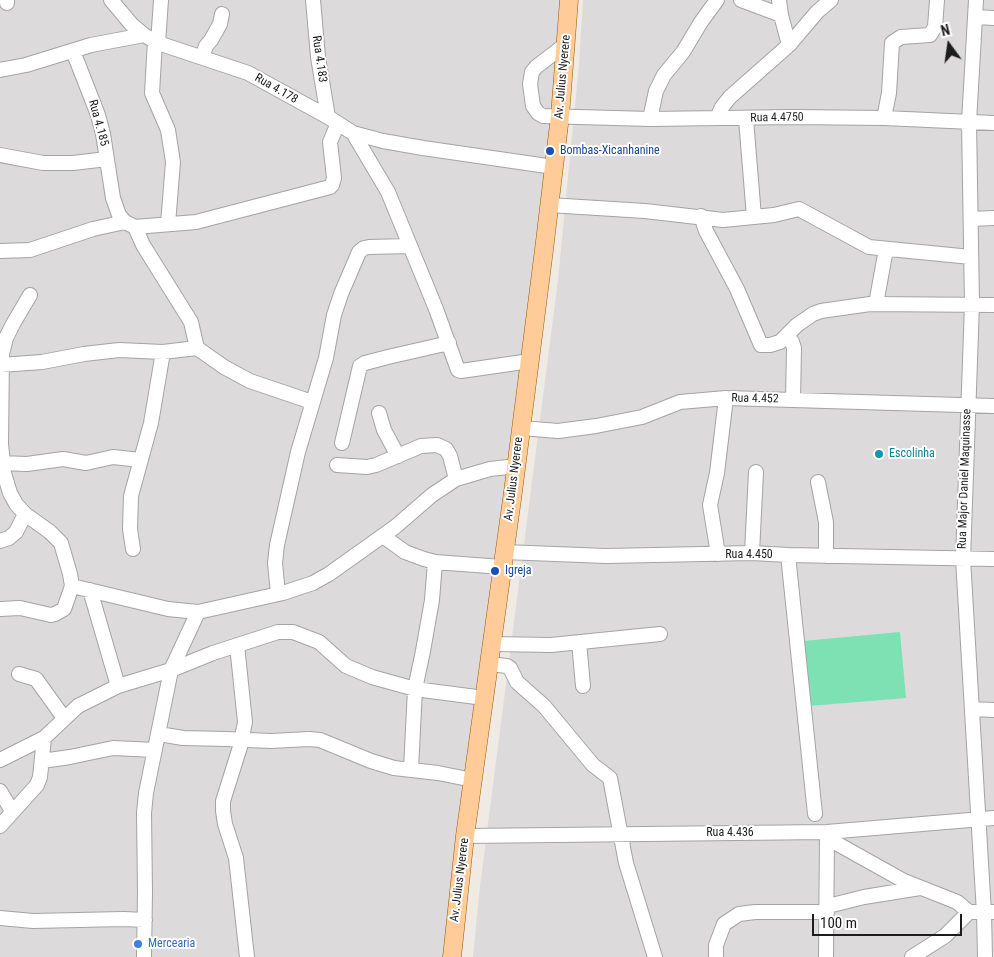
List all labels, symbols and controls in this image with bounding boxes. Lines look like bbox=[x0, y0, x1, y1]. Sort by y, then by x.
north arrow bbox=[924, 20, 974, 70]
text: N bbox=[939, 22, 951, 39]
street label: Rua 4.183 bbox=[309, 34, 329, 84]
street label: Av. Julius Nyerere bbox=[552, 34, 574, 120]
street label: Rua 4.178 bbox=[252, 71, 300, 107]
street label: Rua 4.185 bbox=[85, 98, 111, 148]
street label: Rua 4.4750 bbox=[750, 110, 804, 126]
place label: Bombas-Xicanhanine bbox=[560, 144, 660, 158]
marker: Bombas-Xicanhanine bbox=[544, 145, 556, 157]
street label: Rua 4.452 bbox=[731, 391, 779, 407]
street label: Rua Major Daniel Maquinasse bbox=[955, 409, 975, 549]
street label: Av. Julius Nyerere bbox=[502, 436, 526, 522]
place label: Escolinha bbox=[889, 447, 935, 461]
marker: Escolinha bbox=[873, 448, 885, 460]
street label: Rua 4.450 bbox=[725, 548, 773, 562]
place label: Igreja bbox=[505, 564, 532, 578]
marker: Igreja bbox=[489, 565, 501, 577]
street label: Rua 4.436 bbox=[706, 826, 754, 840]
street label: Av. Julius Nyerere bbox=[448, 837, 472, 923]
scale bar bbox=[814, 904, 964, 936]
text: 100 m bbox=[820, 914, 857, 932]
place label: Mercearia bbox=[148, 937, 195, 951]
marker: Mercearia bbox=[132, 938, 144, 950]

